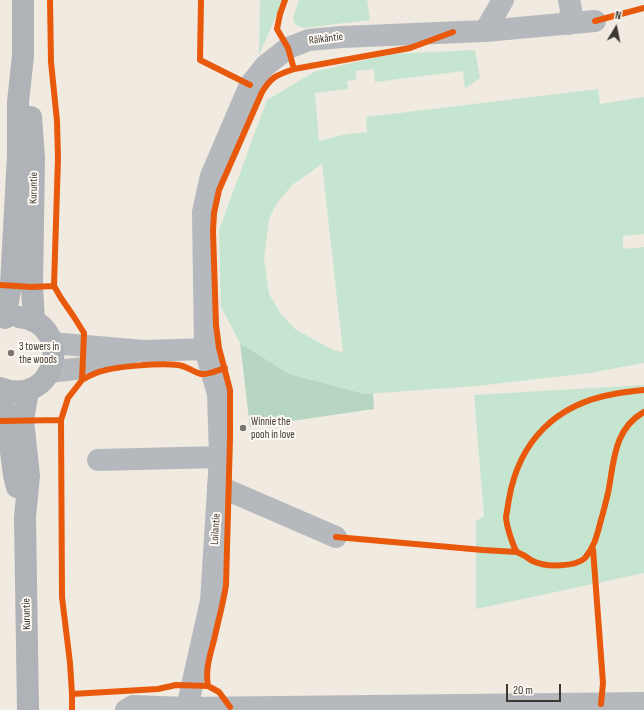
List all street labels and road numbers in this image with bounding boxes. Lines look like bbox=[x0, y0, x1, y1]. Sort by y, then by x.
street label: Räikäntie bbox=[308, 30, 344, 48]
street label: Kuruntie bbox=[27, 172, 41, 204]
street label: Loilantie bbox=[208, 513, 224, 545]
street label: Kuruntie bbox=[20, 598, 34, 630]

